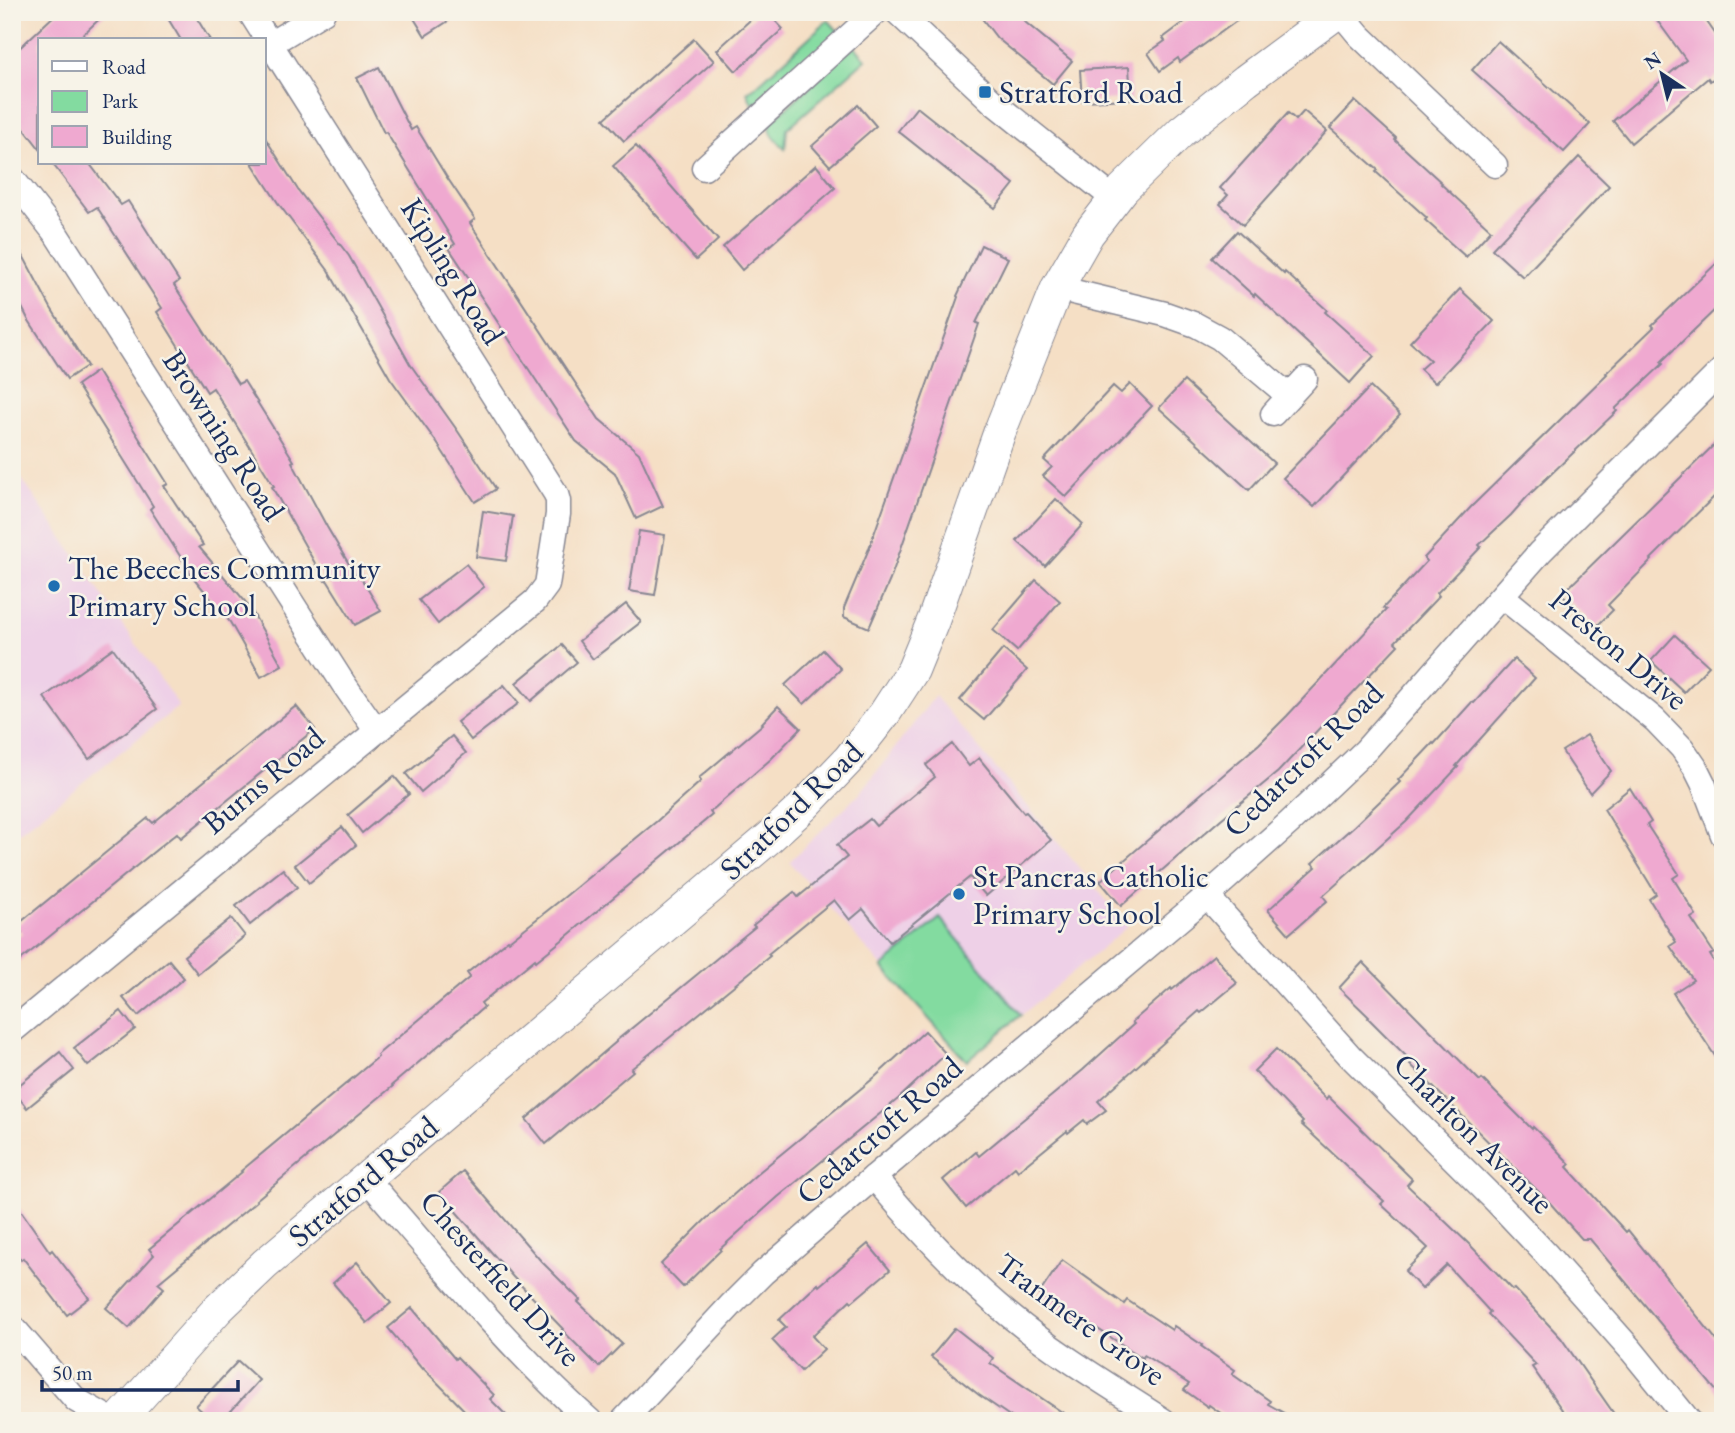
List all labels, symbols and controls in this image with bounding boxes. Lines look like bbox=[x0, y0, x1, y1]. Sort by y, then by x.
legend bbox=[38, 38, 266, 164]
north arrow bbox=[1626, 38, 1696, 108]
text: N bbox=[1639, 45, 1667, 75]
text: Road bbox=[102, 53, 146, 80]
place label: Stratford Road bbox=[999, 71, 1184, 113]
marker: Stratford Road bbox=[977, 84, 993, 100]
text: Park bbox=[102, 87, 139, 114]
text: Building bbox=[102, 123, 172, 150]
street label: Kipling Road bbox=[391, 190, 515, 353]
street label: Browning Road bbox=[153, 342, 295, 529]
place label: The Beeches Community Primary School bbox=[68, 547, 382, 626]
marker: The Beeches Community Primary School bbox=[46, 578, 62, 594]
street label: Preston Drive bbox=[1541, 579, 1697, 719]
street label: Cedarcroft Road bbox=[1214, 671, 1393, 846]
street label: Burns Road bbox=[193, 716, 333, 843]
street label: Stratford Road bbox=[710, 730, 872, 889]
place label: St Pancras Catholic Primary School bbox=[973, 855, 1209, 934]
marker: St Pancras Catholic Primary School bbox=[951, 886, 967, 902]
street label: Charlton Avenue bbox=[1384, 1043, 1564, 1223]
street label: Cedarcroft Road bbox=[787, 1046, 972, 1214]
street label: Stratford Road bbox=[279, 1105, 448, 1256]
street label: Chesterfield Drive bbox=[411, 1181, 591, 1375]
street label: Tranmere Grove bbox=[988, 1243, 1174, 1395]
scale bar bbox=[42, 1349, 238, 1393]
text: 50 m bbox=[52, 1359, 93, 1386]

